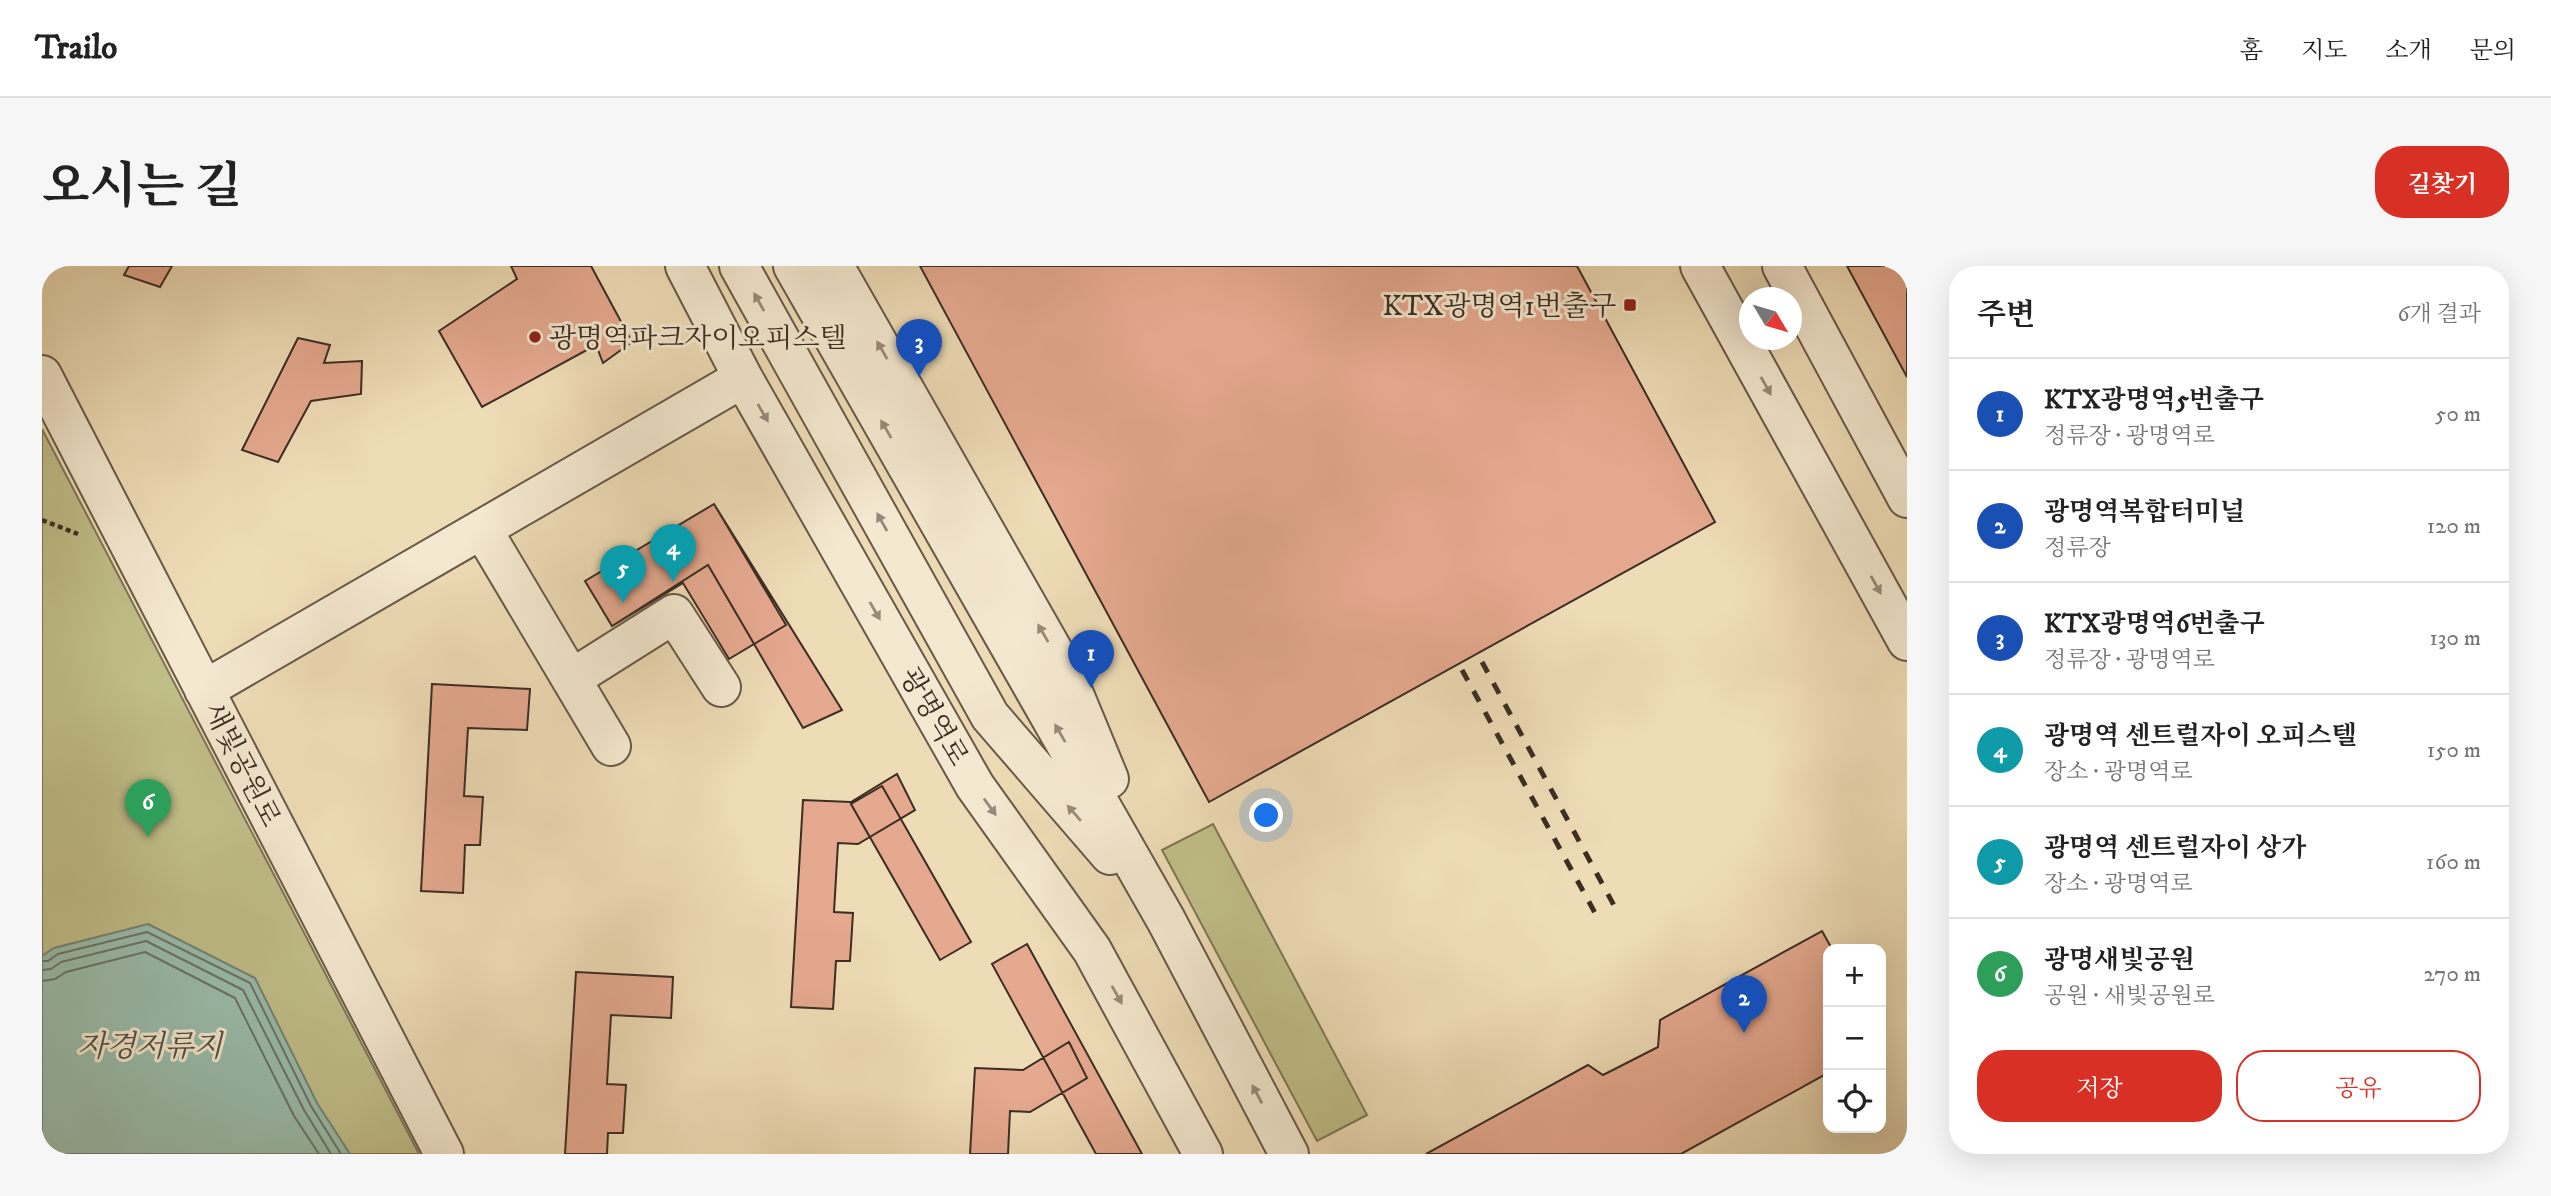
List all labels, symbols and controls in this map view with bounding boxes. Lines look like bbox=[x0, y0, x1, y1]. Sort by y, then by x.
text: Trailo bbox=[35, 28, 117, 69]
text: 홈 bbox=[2240, 36, 2263, 66]
text: 지도 bbox=[2301, 36, 2347, 66]
text: 소개 bbox=[2385, 36, 2432, 66]
text: 문의 bbox=[2470, 36, 2516, 66]
button: 길찾기 bbox=[2375, 146, 2509, 218]
text: 오시는 길 bbox=[42, 157, 242, 219]
north arrow bbox=[1739, 287, 1802, 350]
place label: KTX광명역1번출구 bbox=[1383, 289, 1616, 324]
one-way arrow bbox=[753, 292, 765, 312]
marker: KTX광명역1번출구 bbox=[1622, 297, 1638, 313]
text: 주변 bbox=[1977, 297, 2035, 334]
text: 6개 결과 bbox=[2397, 300, 2481, 329]
pin: 3 bbox=[896, 319, 942, 377]
place label: 광명역파크자이오피스텔 bbox=[549, 321, 847, 356]
marker: 광명역파크자이오피스텔 bbox=[527, 329, 543, 345]
one-way arrow bbox=[876, 340, 888, 360]
one-way arrow bbox=[1760, 376, 1772, 396]
text: KTX광명역5번출구 bbox=[2044, 384, 2264, 417]
text: 1 bbox=[1996, 400, 2004, 429]
text: 50 m bbox=[2435, 400, 2481, 429]
one-way arrow bbox=[757, 403, 769, 422]
one-way arrow bbox=[880, 420, 892, 439]
text: 정류장 · 광명역로 bbox=[2044, 422, 2215, 451]
text: 광명역복합터미널 bbox=[2044, 496, 2245, 529]
text: 2 bbox=[1994, 512, 2006, 541]
text: 120 m bbox=[2427, 512, 2481, 541]
one-way arrow bbox=[876, 513, 888, 532]
pin: 4 bbox=[650, 524, 696, 582]
text: 정류장 bbox=[2044, 534, 2111, 563]
pin: 5 bbox=[600, 545, 646, 603]
one-way arrow bbox=[1870, 575, 1882, 595]
one-way arrow bbox=[869, 601, 881, 620]
text: KTX광명역6번출구 bbox=[2044, 608, 2265, 641]
one-way arrow bbox=[1037, 623, 1049, 642]
text: 3 bbox=[1996, 624, 2004, 653]
text: 130 m bbox=[2429, 624, 2481, 653]
pin: 1 bbox=[1068, 630, 1114, 688]
text: 정류장 · 광명역로 bbox=[2044, 646, 2215, 675]
street label: 광명역로 bbox=[891, 661, 976, 772]
street label: 새빛공원로 bbox=[195, 696, 288, 833]
text: 광명역 센트럴자이 오피스텔 bbox=[2044, 720, 2357, 753]
one-way arrow bbox=[1054, 724, 1066, 743]
text: 4 bbox=[1993, 736, 2007, 765]
text: 150 m bbox=[2427, 736, 2481, 765]
text: 장소 · 광명역로 bbox=[2044, 758, 2193, 787]
pin: 6 bbox=[125, 779, 171, 837]
one-way arrow bbox=[983, 798, 997, 816]
your location bbox=[1249, 798, 1283, 832]
one-way arrow bbox=[1066, 804, 1082, 822]
text: 광명역 센트럴자이 상가 bbox=[2044, 832, 2306, 865]
text: 5 bbox=[1994, 848, 2006, 877]
text: 160 m bbox=[2426, 848, 2481, 877]
text: 장소 · 광명역로 bbox=[2044, 870, 2193, 899]
map controls bbox=[1823, 944, 1886, 1133]
button: + bbox=[1823, 944, 1886, 1007]
text: 광명새빛공원 bbox=[2044, 944, 2195, 977]
text: 6 bbox=[1994, 960, 2006, 989]
text: 270 m bbox=[2424, 960, 2481, 989]
pin: 2 bbox=[1721, 975, 1767, 1033]
text: 공원 · 새빛공원로 bbox=[2044, 982, 2215, 1011]
one-way arrow bbox=[1111, 985, 1123, 1005]
button: − bbox=[1823, 1007, 1886, 1070]
water label: 자경저류지 bbox=[78, 1029, 224, 1066]
button: 저장 bbox=[1977, 1050, 2222, 1122]
button: 공유 bbox=[2236, 1050, 2481, 1122]
button: locate bbox=[1823, 1070, 1886, 1133]
one-way arrow bbox=[1251, 1084, 1263, 1103]

